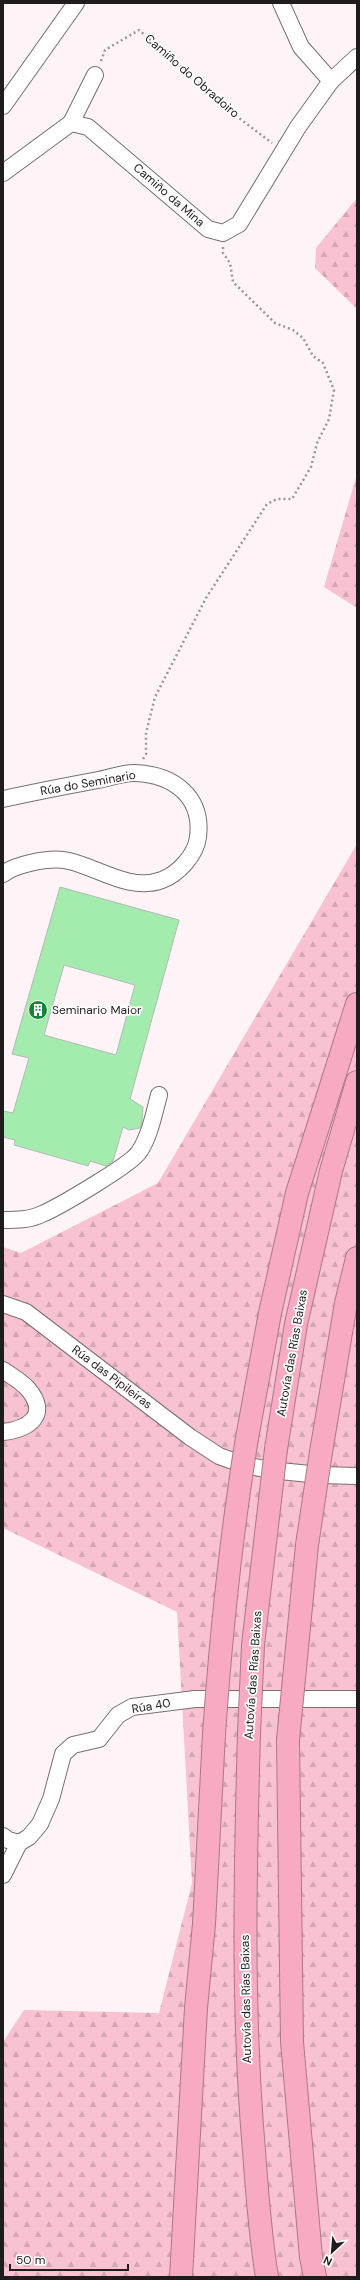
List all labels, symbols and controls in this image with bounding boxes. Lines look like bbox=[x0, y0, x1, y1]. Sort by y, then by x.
street label: Camiño do Obradoiro bbox=[141, 30, 243, 122]
street label: Camiño da Mina bbox=[130, 160, 208, 230]
street label: Rúa do Seminario bbox=[39, 767, 137, 799]
building icon: Seminario Maior bbox=[27, 999, 49, 1021]
place label: Seminario Maior bbox=[52, 1002, 142, 1018]
street label: Autovía das Rías Baixas bbox=[273, 1288, 311, 1418]
street label: Rúa das Pipileiras bbox=[69, 1342, 155, 1412]
street label: Autovía das Rías Baixas bbox=[241, 1610, 265, 1740]
street label: Rúa 40 bbox=[130, 1695, 172, 1717]
street label: Autovía das Rías Baixas bbox=[237, 1935, 255, 2063]
north arrow bbox=[312, 2232, 352, 2272]
scale bar bbox=[10, 2246, 128, 2272]
text: 50 m bbox=[16, 2252, 45, 2268]
text: N bbox=[321, 2253, 334, 2269]

